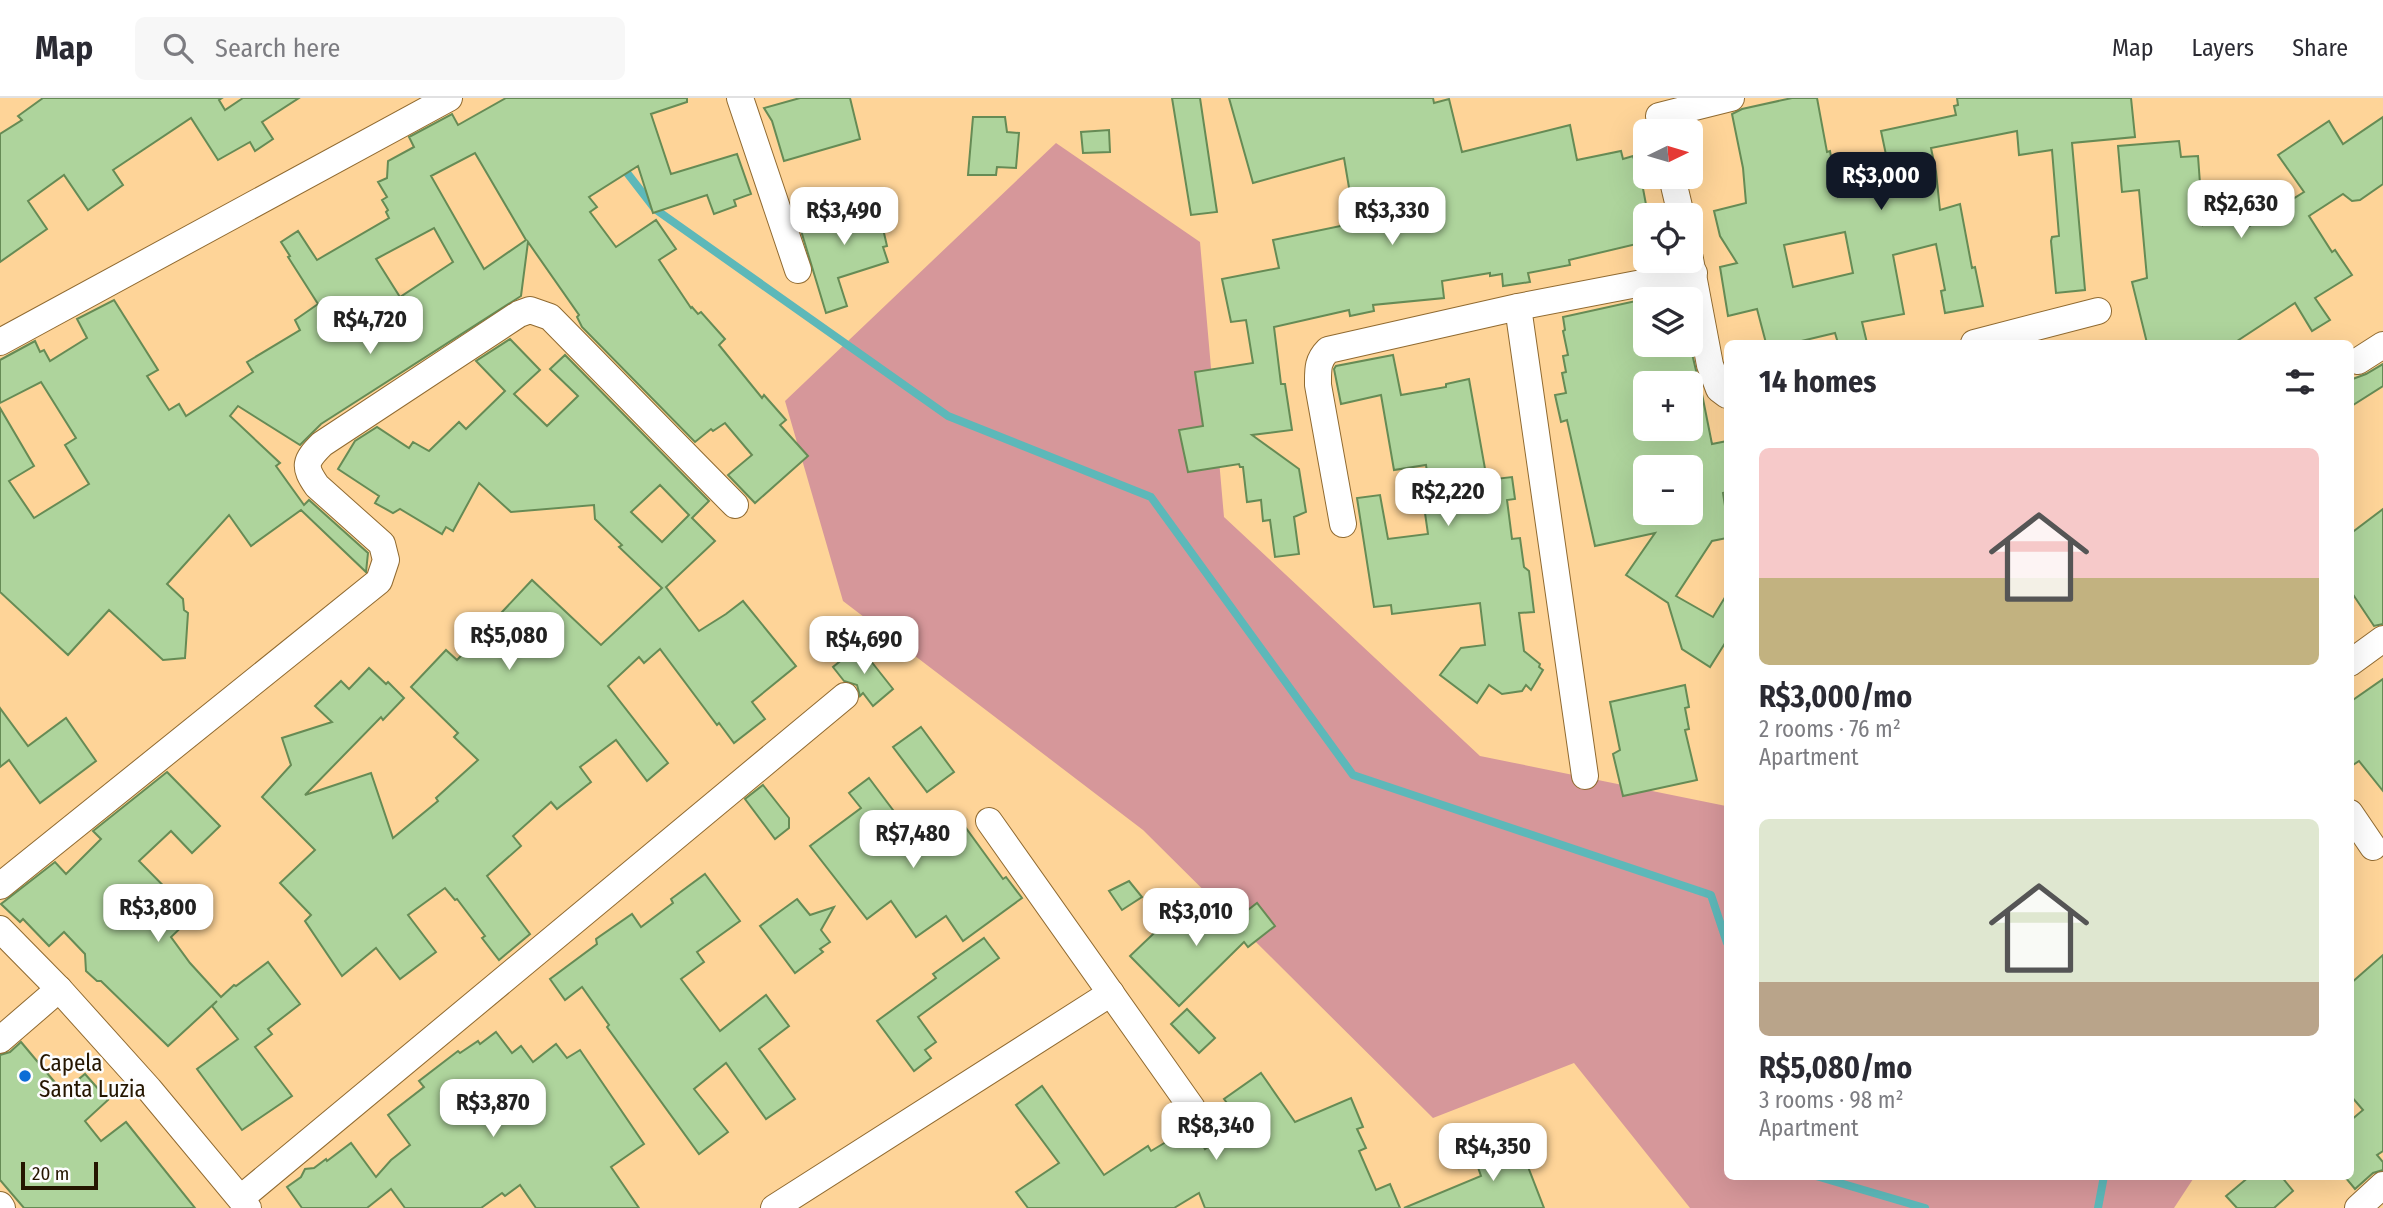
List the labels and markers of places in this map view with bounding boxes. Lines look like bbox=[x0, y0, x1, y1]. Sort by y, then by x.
pin: R$3,000 bbox=[1816, 152, 1946, 212]
pin: R$2,630 bbox=[2176, 180, 2306, 240]
pin: R$3,490 bbox=[779, 188, 909, 247]
pin: R$3,330 bbox=[1327, 188, 1457, 247]
pin: R$4,720 bbox=[305, 296, 435, 356]
pin: R$2,220 bbox=[1383, 468, 1513, 528]
pin: R$5,080 bbox=[444, 612, 574, 672]
pin: R$4,690 bbox=[799, 616, 929, 676]
pin: R$7,480 bbox=[848, 810, 978, 870]
pin: R$3,800 bbox=[93, 884, 223, 944]
pin: R$3,010 bbox=[1131, 888, 1261, 948]
place label: Capela Santa Luzia bbox=[39, 1049, 146, 1103]
marker: Capela Santa Luzia bbox=[17, 1068, 33, 1084]
pin: R$3,870 bbox=[428, 1080, 558, 1139]
pin: R$8,340 bbox=[1151, 1102, 1281, 1162]
pin: R$4,350 bbox=[1428, 1124, 1558, 1183]

